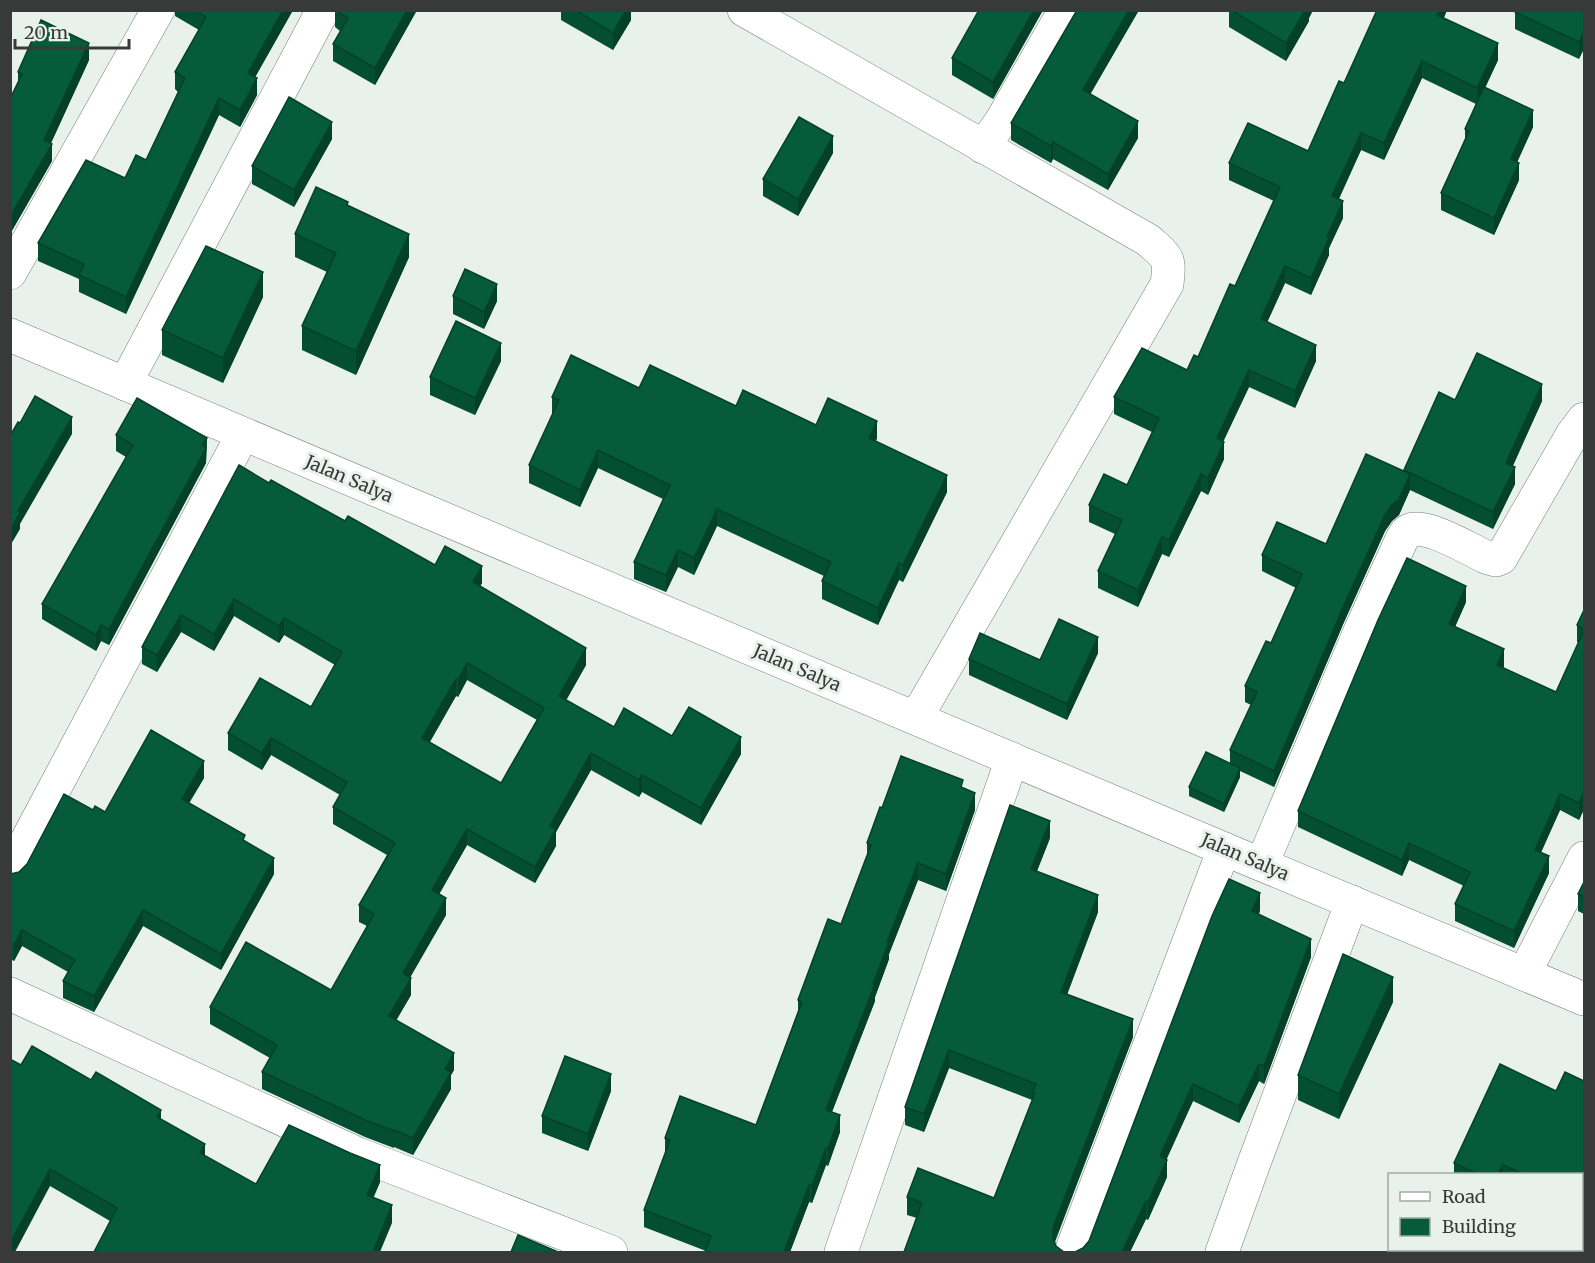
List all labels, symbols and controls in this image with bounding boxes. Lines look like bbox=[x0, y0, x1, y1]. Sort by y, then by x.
scale bar bbox=[15, 12, 129, 50]
text: 20 m bbox=[24, 21, 68, 44]
street label: Jalan Salya bbox=[301, 449, 397, 507]
street label: Jalan Salya bbox=[749, 638, 845, 696]
street label: Jalan Salya bbox=[1197, 827, 1293, 885]
legend bbox=[1388, 1173, 1583, 1251]
text: Road bbox=[1442, 1185, 1486, 1208]
text: Building bbox=[1442, 1215, 1516, 1238]

